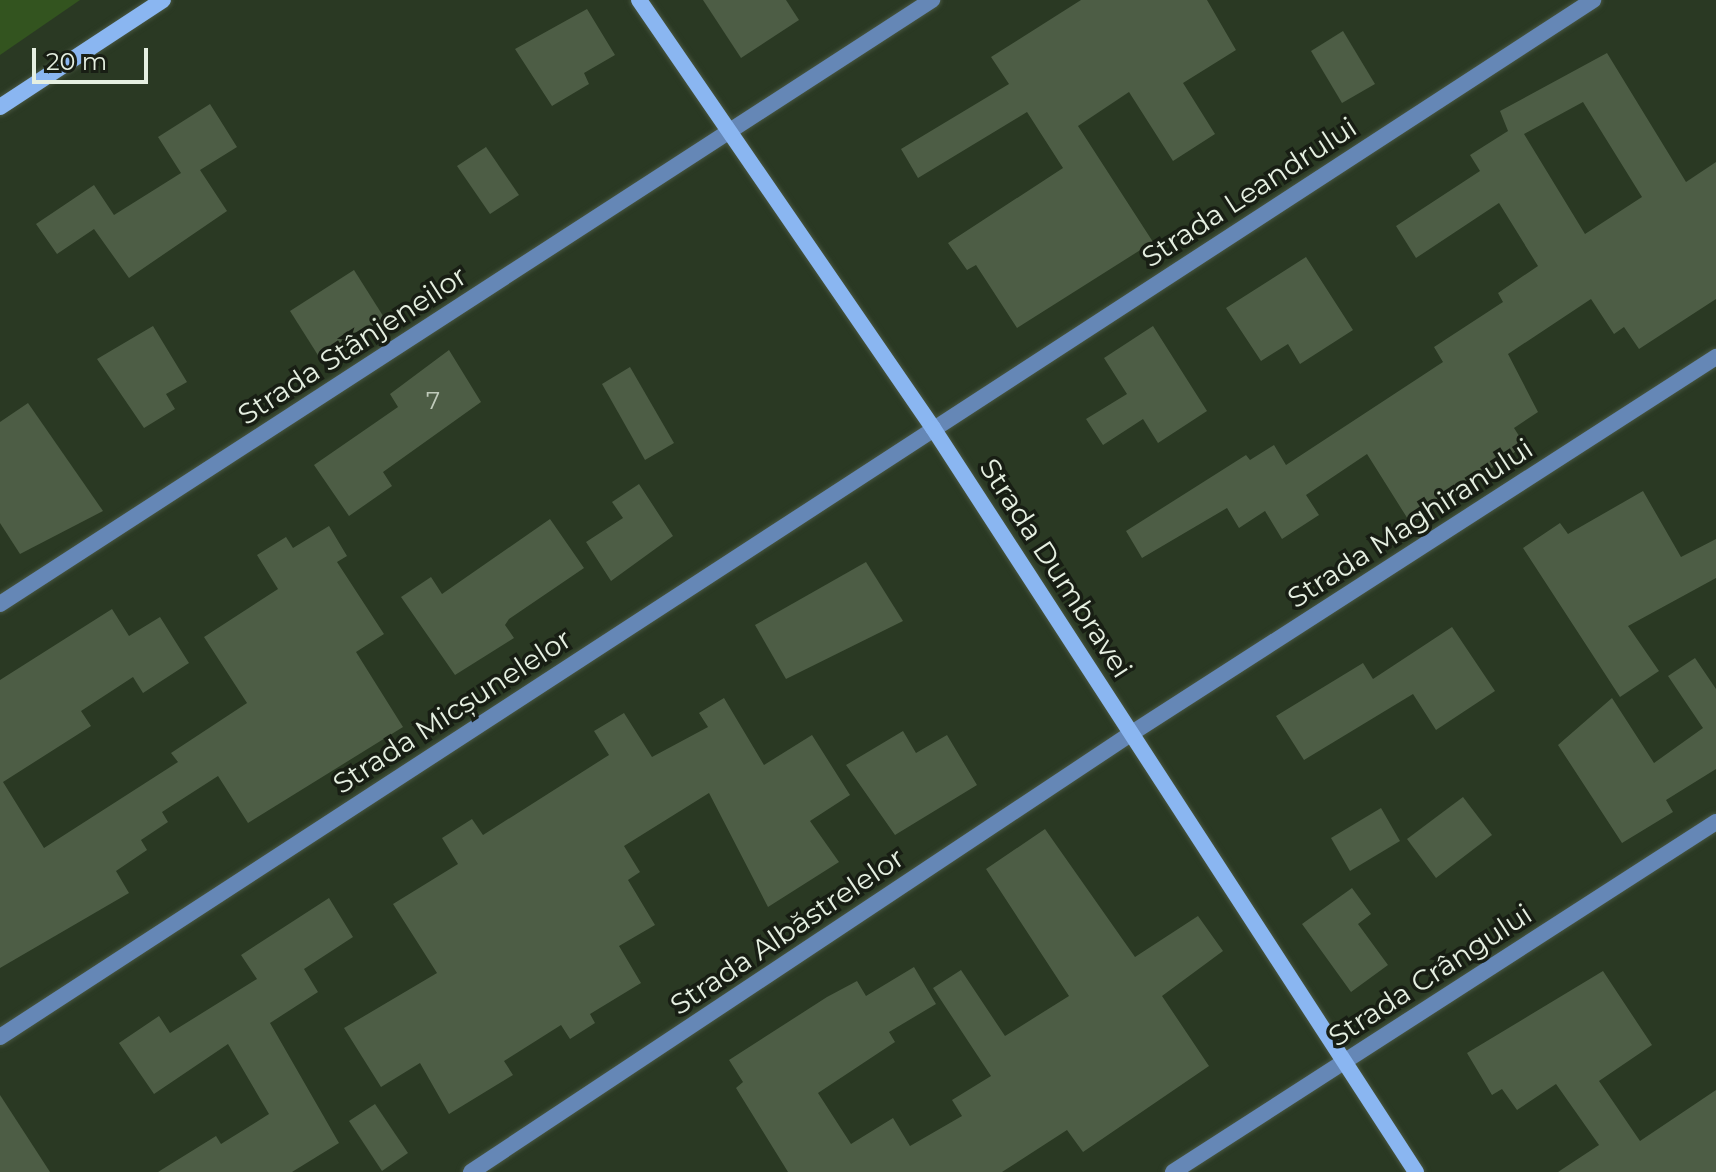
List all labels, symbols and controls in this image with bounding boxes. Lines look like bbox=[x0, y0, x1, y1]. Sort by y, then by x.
scale bar bbox=[36, 32, 152, 82]
text: 20 m bbox=[46, 47, 107, 76]
street label: Strada Leandrului bbox=[1135, 110, 1363, 274]
street label: Strada Stânjeneilor bbox=[231, 259, 473, 431]
house number: 7 bbox=[426, 387, 440, 415]
street label: Strada Maghiranului bbox=[1281, 431, 1539, 615]
street label: Strada Dumbravei bbox=[973, 452, 1139, 684]
street label: Strada Micșunelelor bbox=[327, 621, 577, 801]
street label: Strada Albăstrelelor bbox=[664, 840, 910, 1022]
street label: Strada Crângului bbox=[1322, 897, 1538, 1053]

